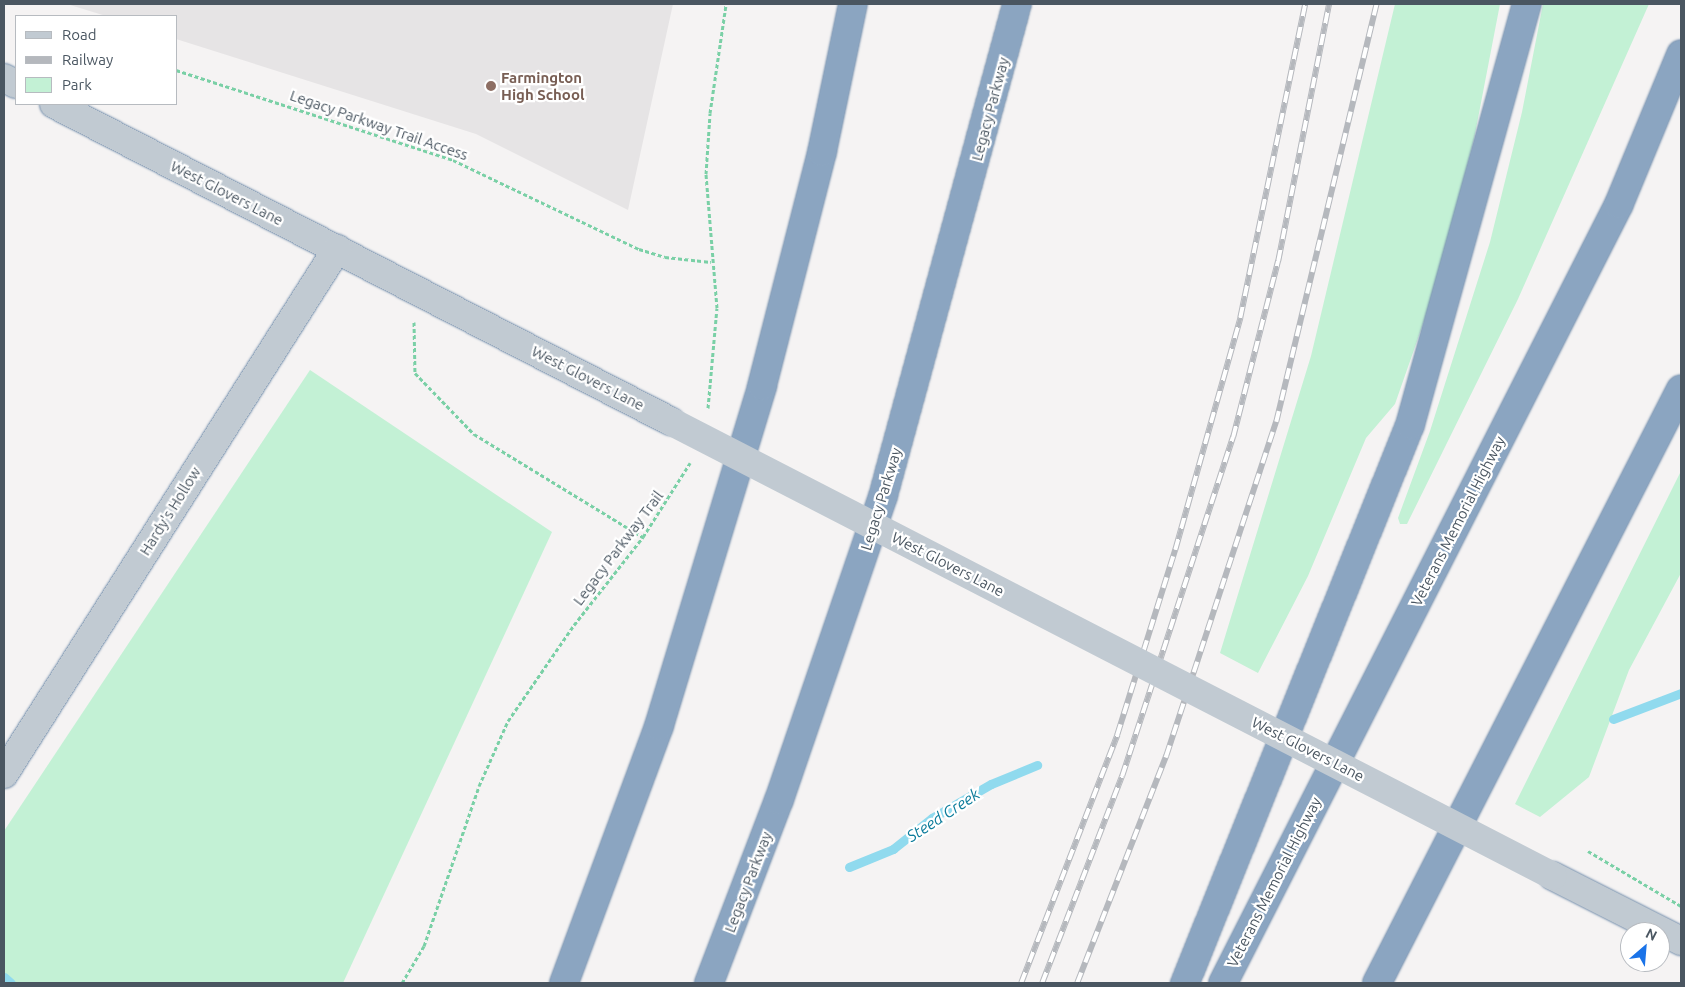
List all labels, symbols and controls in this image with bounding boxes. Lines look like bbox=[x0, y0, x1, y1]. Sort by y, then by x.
legend bbox=[15, 15, 178, 105]
text: Road bbox=[62, 26, 97, 43]
text: Railway bbox=[62, 51, 113, 68]
street label: Legacy Parkway bbox=[968, 55, 1012, 163]
place label: Farmington High School bbox=[501, 68, 584, 103]
text: Park bbox=[62, 76, 92, 93]
marker: Farmington High School bbox=[485, 80, 497, 92]
street label: Legacy Parkway Trail Access bbox=[288, 86, 470, 164]
street label: West Glovers Lane bbox=[168, 157, 286, 229]
street label: West Glovers Lane bbox=[529, 342, 647, 414]
street label: Veterans Memorial Highway bbox=[1407, 433, 1509, 609]
street label: Legacy Parkway bbox=[857, 445, 905, 553]
street label: Hardy's Hollow bbox=[136, 463, 204, 559]
street label: Legacy Parkway Trail bbox=[569, 487, 667, 609]
street label: West Glovers Lane bbox=[889, 528, 1007, 600]
street label: West Glovers Lane bbox=[1249, 713, 1367, 785]
water label: Steed Creek bbox=[903, 784, 983, 846]
street label: Veterans Memorial Highway bbox=[1223, 794, 1325, 970]
street label: Legacy Parkway bbox=[721, 829, 775, 935]
north arrow bbox=[1620, 922, 1670, 972]
text: N bbox=[1643, 925, 1660, 944]

